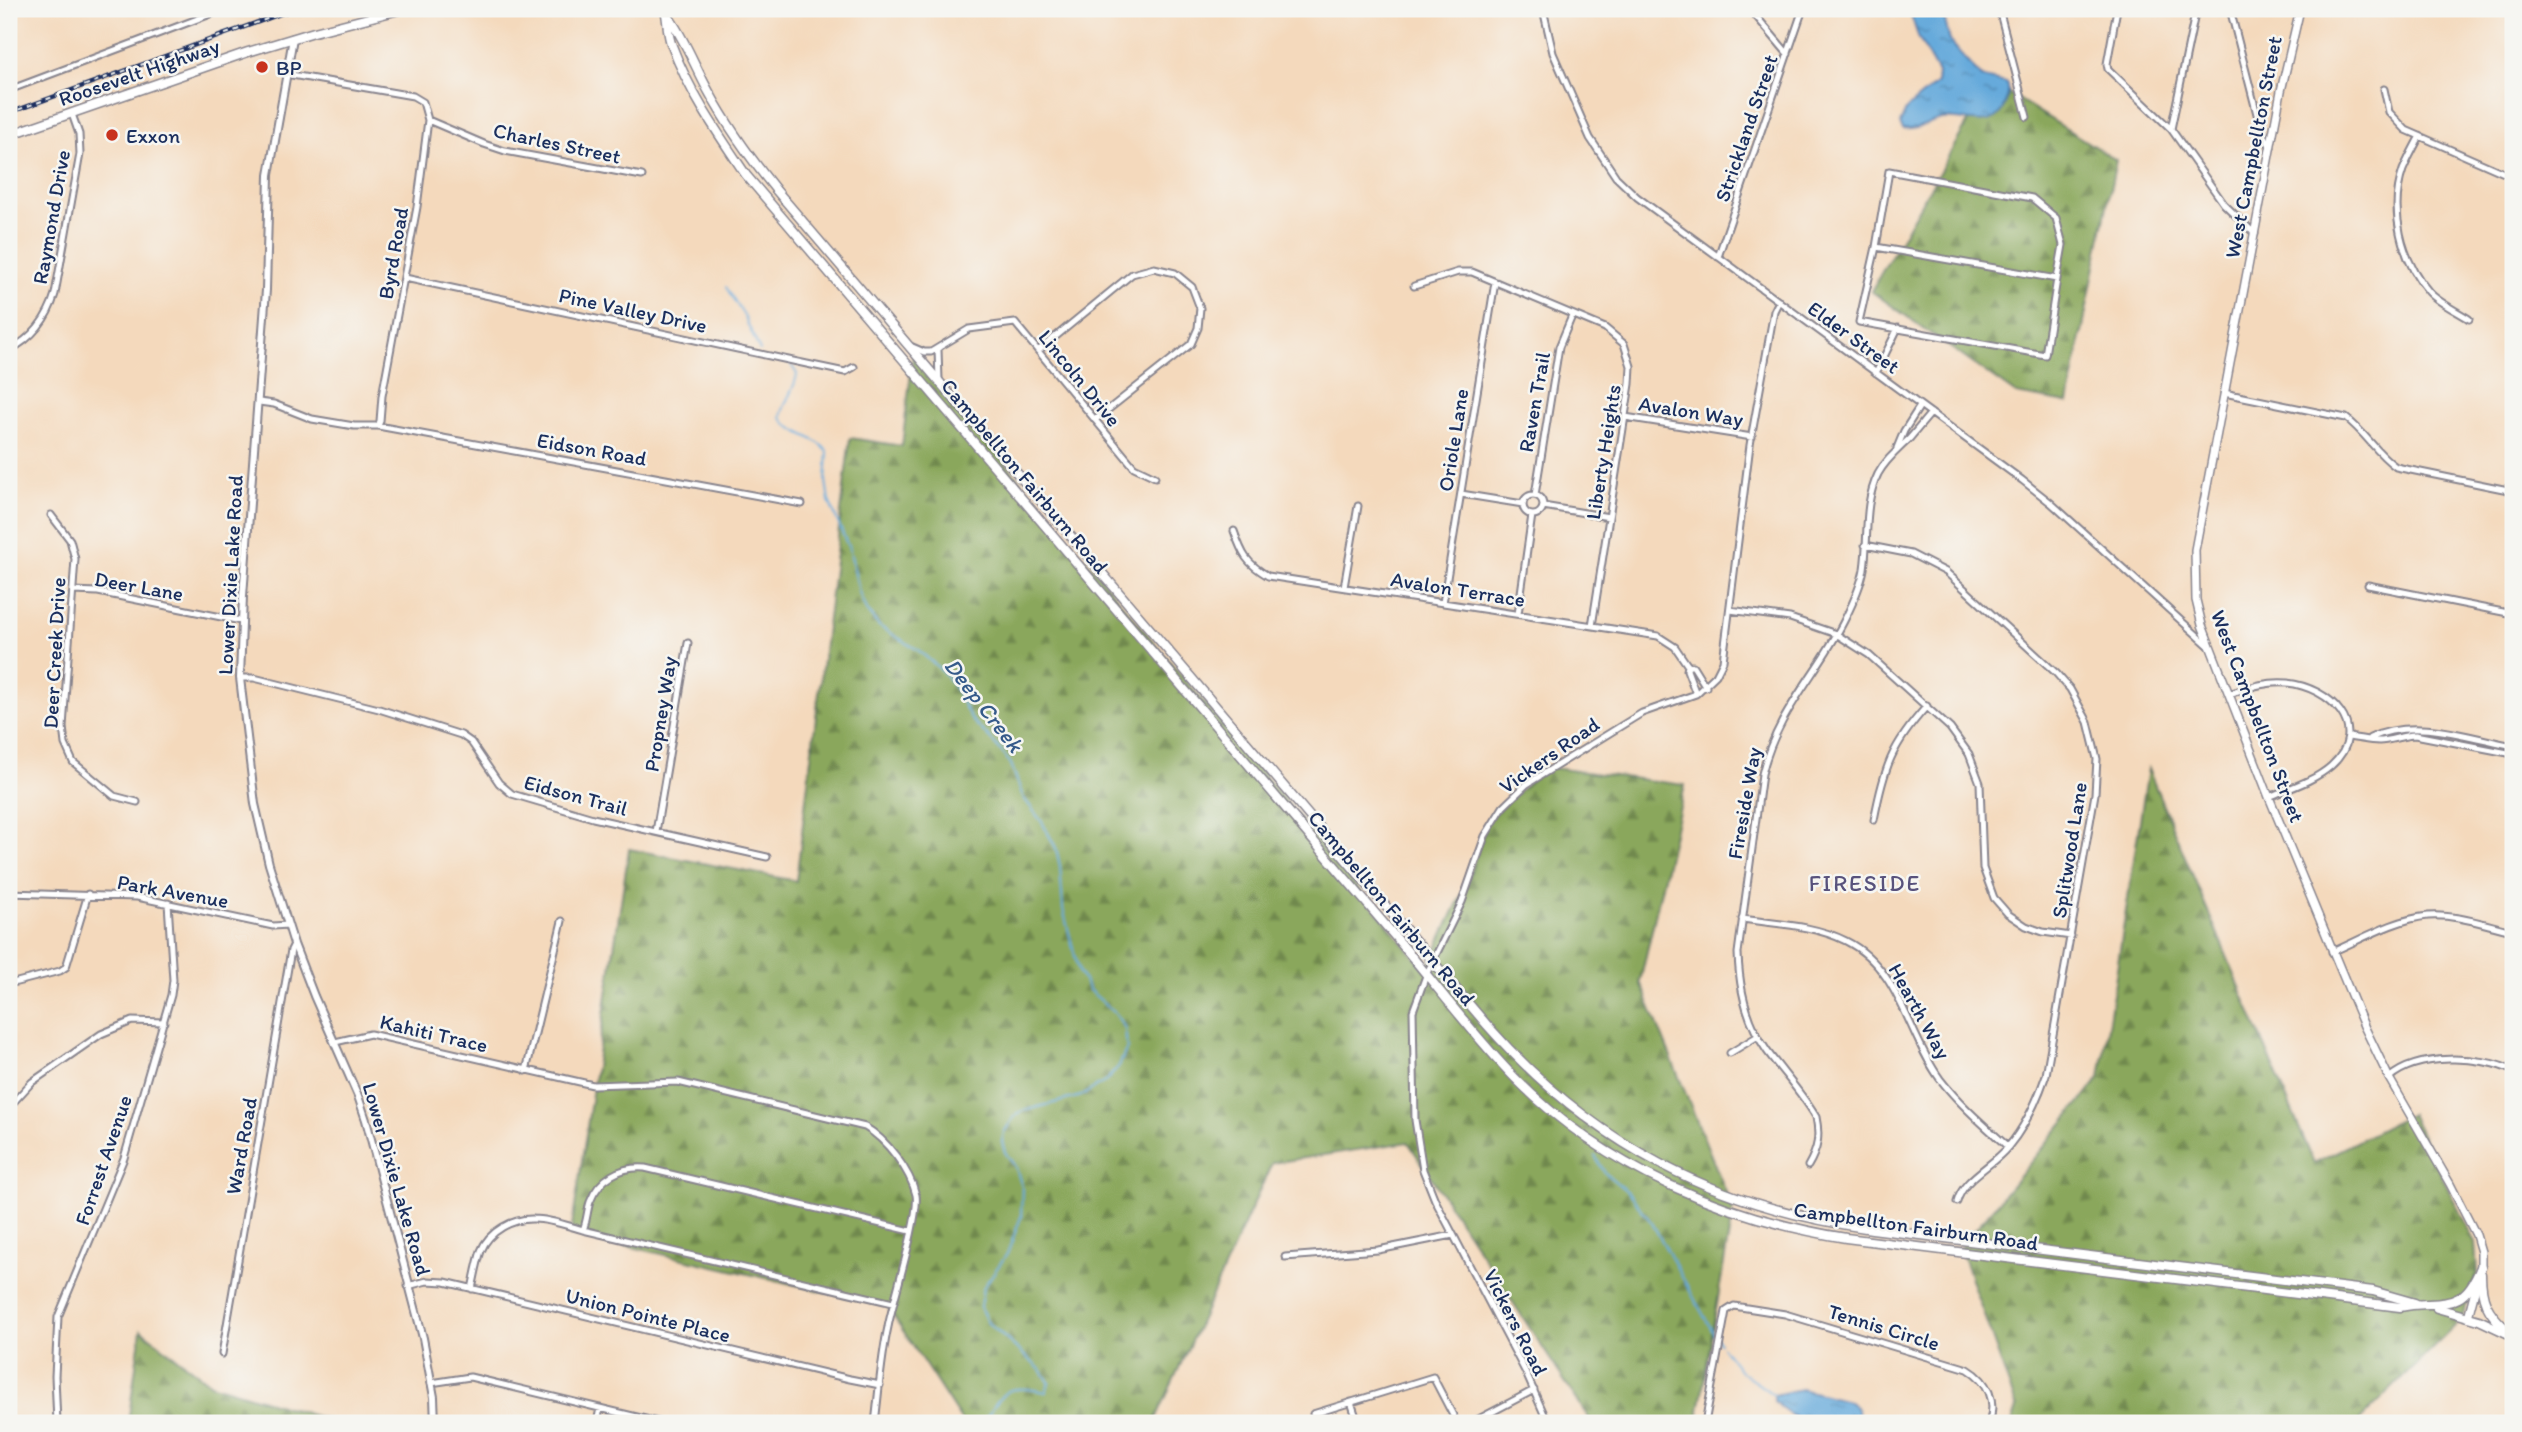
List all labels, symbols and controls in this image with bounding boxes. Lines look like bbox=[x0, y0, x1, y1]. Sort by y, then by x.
street label: Roosevelt Highway bbox=[55, 33, 223, 111]
street label: West Campbellton Street bbox=[2219, 34, 2287, 260]
street label: Strickland Street bbox=[1709, 51, 1783, 205]
place label: BP bbox=[276, 55, 302, 80]
marker: BP bbox=[254, 59, 270, 75]
street label: Charles Street bbox=[491, 117, 623, 169]
place label: Exxon bbox=[126, 123, 180, 148]
marker: Exxon bbox=[104, 127, 120, 143]
street label: Raymond Drive bbox=[27, 148, 75, 286]
street label: Byrd Road bbox=[373, 205, 413, 301]
street label: Pine Valley Drive bbox=[557, 282, 709, 338]
street label: Elder Street bbox=[1803, 295, 1905, 379]
street label: Lincoln Drive bbox=[1033, 324, 1127, 432]
street label: Raven Trail bbox=[1513, 350, 1555, 454]
street label: Campbellton Fairburn Road bbox=[936, 373, 1114, 579]
street label: Liberty Heights bbox=[1580, 383, 1626, 521]
street label: Oriole Lane bbox=[1433, 387, 1473, 493]
street label: Avalon Way bbox=[1637, 390, 1745, 432]
street label: Eidson Road bbox=[535, 427, 649, 471]
street label: Lower Dixie Lake Road bbox=[212, 475, 248, 675]
street label: Deer Lane bbox=[93, 566, 185, 606]
street label: Avalon Terrace bbox=[1389, 566, 1527, 612]
street label: Deer Creek Drive bbox=[38, 577, 70, 729]
street label: West Campbellton Street bbox=[2206, 606, 2310, 826]
water label: Deep Creek bbox=[939, 652, 1030, 759]
street label: Propney Way bbox=[639, 654, 681, 774]
street label: Vickers Road bbox=[1494, 711, 1604, 799]
street label: Fireside Way bbox=[1722, 745, 1766, 861]
street label: Eidson Trail bbox=[522, 769, 630, 821]
street label: Splitwood Lane bbox=[2046, 780, 2092, 920]
street label: Campbellton Fairburn Road bbox=[1303, 805, 1481, 1011]
street label: Park Avenue bbox=[115, 869, 231, 913]
district label: FIRESIDE bbox=[1809, 869, 1921, 897]
street label: Hearth Way bbox=[1883, 959, 1957, 1063]
street label: Kahiti Trace bbox=[378, 1008, 490, 1058]
street label: Lower Dixie Lake Road bbox=[357, 1080, 437, 1278]
street label: Forrest Avenue bbox=[69, 1092, 137, 1228]
street label: Ward Road bbox=[220, 1095, 262, 1197]
street label: Campbellton Fairburn Road bbox=[1792, 1196, 2040, 1256]
street label: Vickers Road bbox=[1478, 1265, 1554, 1379]
street label: Union Pointe Place bbox=[563, 1282, 733, 1348]
street label: Tennis Circle bbox=[1825, 1298, 1943, 1356]

